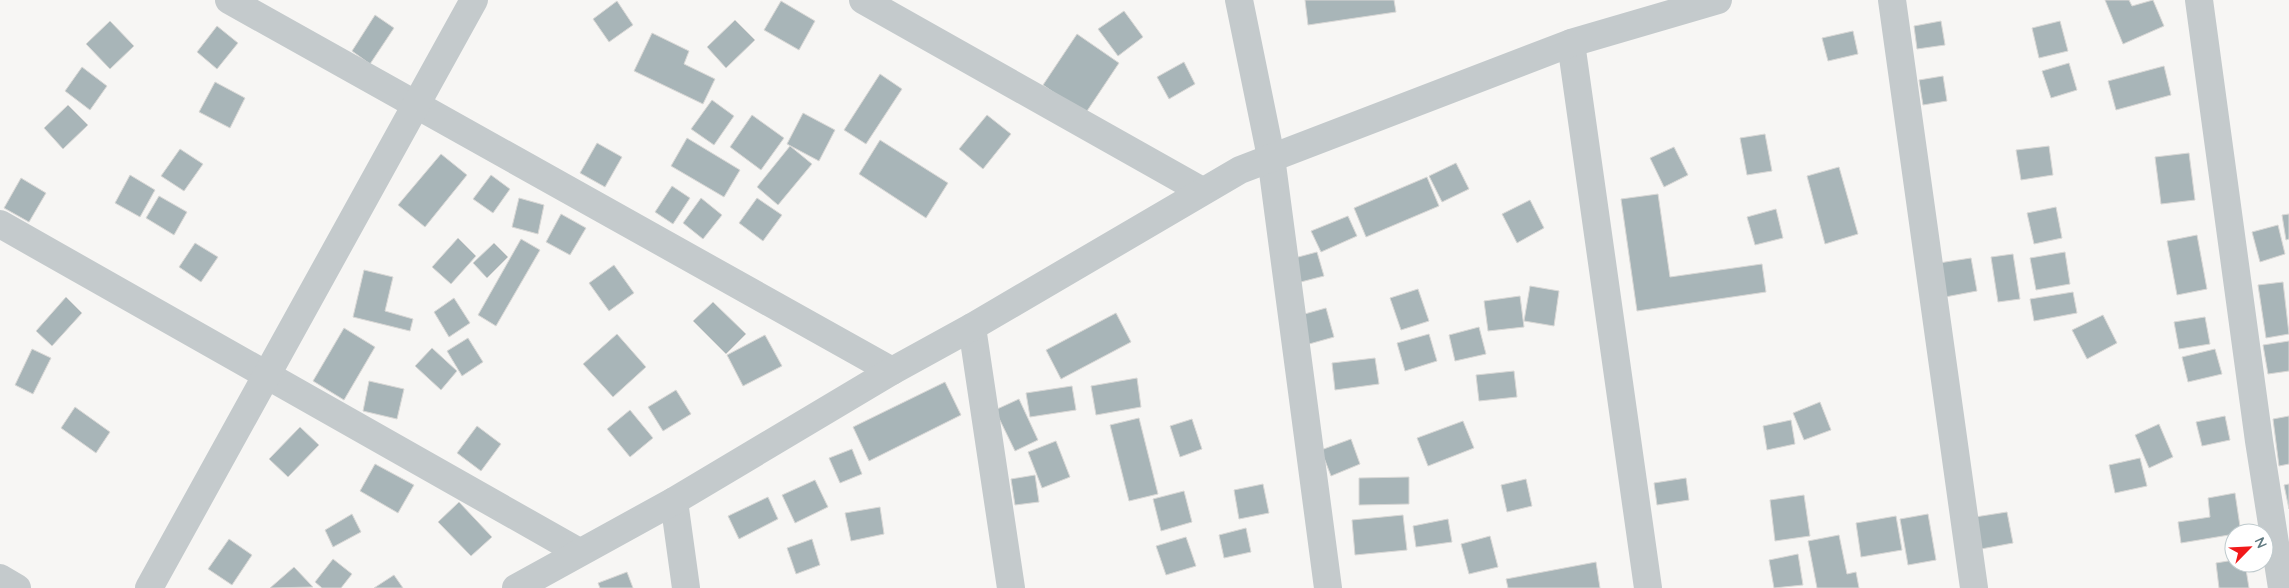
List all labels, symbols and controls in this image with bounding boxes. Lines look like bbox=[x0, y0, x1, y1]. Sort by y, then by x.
north arrow bbox=[2224, 523, 2274, 573]
text: N bbox=[2251, 534, 2271, 551]

